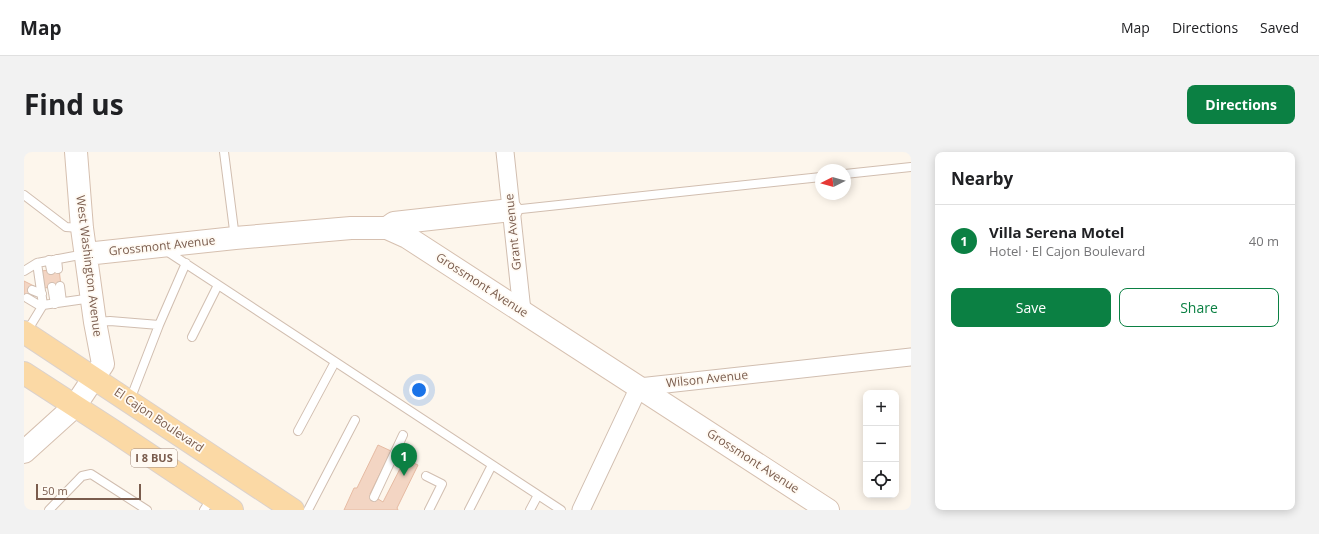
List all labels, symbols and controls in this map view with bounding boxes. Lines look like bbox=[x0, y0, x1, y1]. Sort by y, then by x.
text: Map bbox=[20, 15, 61, 41]
text: Map bbox=[1121, 18, 1150, 37]
text: Directions bbox=[1172, 18, 1238, 37]
text: Saved bbox=[1260, 18, 1299, 37]
text: Find us bbox=[24, 85, 124, 123]
button: Directions bbox=[1187, 85, 1295, 124]
north arrow bbox=[815, 164, 851, 200]
text: Nearby bbox=[951, 167, 1013, 190]
street label: Grant Avenue bbox=[500, 193, 525, 271]
street label: West Washington Avenue bbox=[72, 194, 107, 338]
text: Villa Serena Motel bbox=[989, 222, 1124, 242]
street label: Grossmont Avenue bbox=[108, 231, 216, 260]
text: 1 bbox=[960, 232, 968, 250]
text: 40 m bbox=[1249, 232, 1279, 250]
text: Hotel · El Cajon Boulevard bbox=[989, 242, 1145, 260]
street label: Grossmont Avenue bbox=[433, 248, 532, 321]
button: Save bbox=[951, 288, 1111, 327]
button: Share bbox=[1119, 288, 1279, 327]
street label: Wilson Avenue bbox=[665, 366, 749, 391]
your location bbox=[409, 380, 429, 400]
street label: El Cajon Boulevard bbox=[111, 383, 207, 456]
map controls bbox=[863, 390, 899, 498]
button: + bbox=[863, 390, 899, 426]
street label: Grossmont Avenue bbox=[704, 424, 803, 497]
button: − bbox=[863, 426, 899, 462]
pin: 1 bbox=[391, 443, 417, 476]
road number: I 8 BUS bbox=[131, 449, 177, 467]
button: locate bbox=[863, 462, 899, 498]
scale bar bbox=[36, 482, 141, 501]
text: 50 m bbox=[42, 483, 68, 498]

